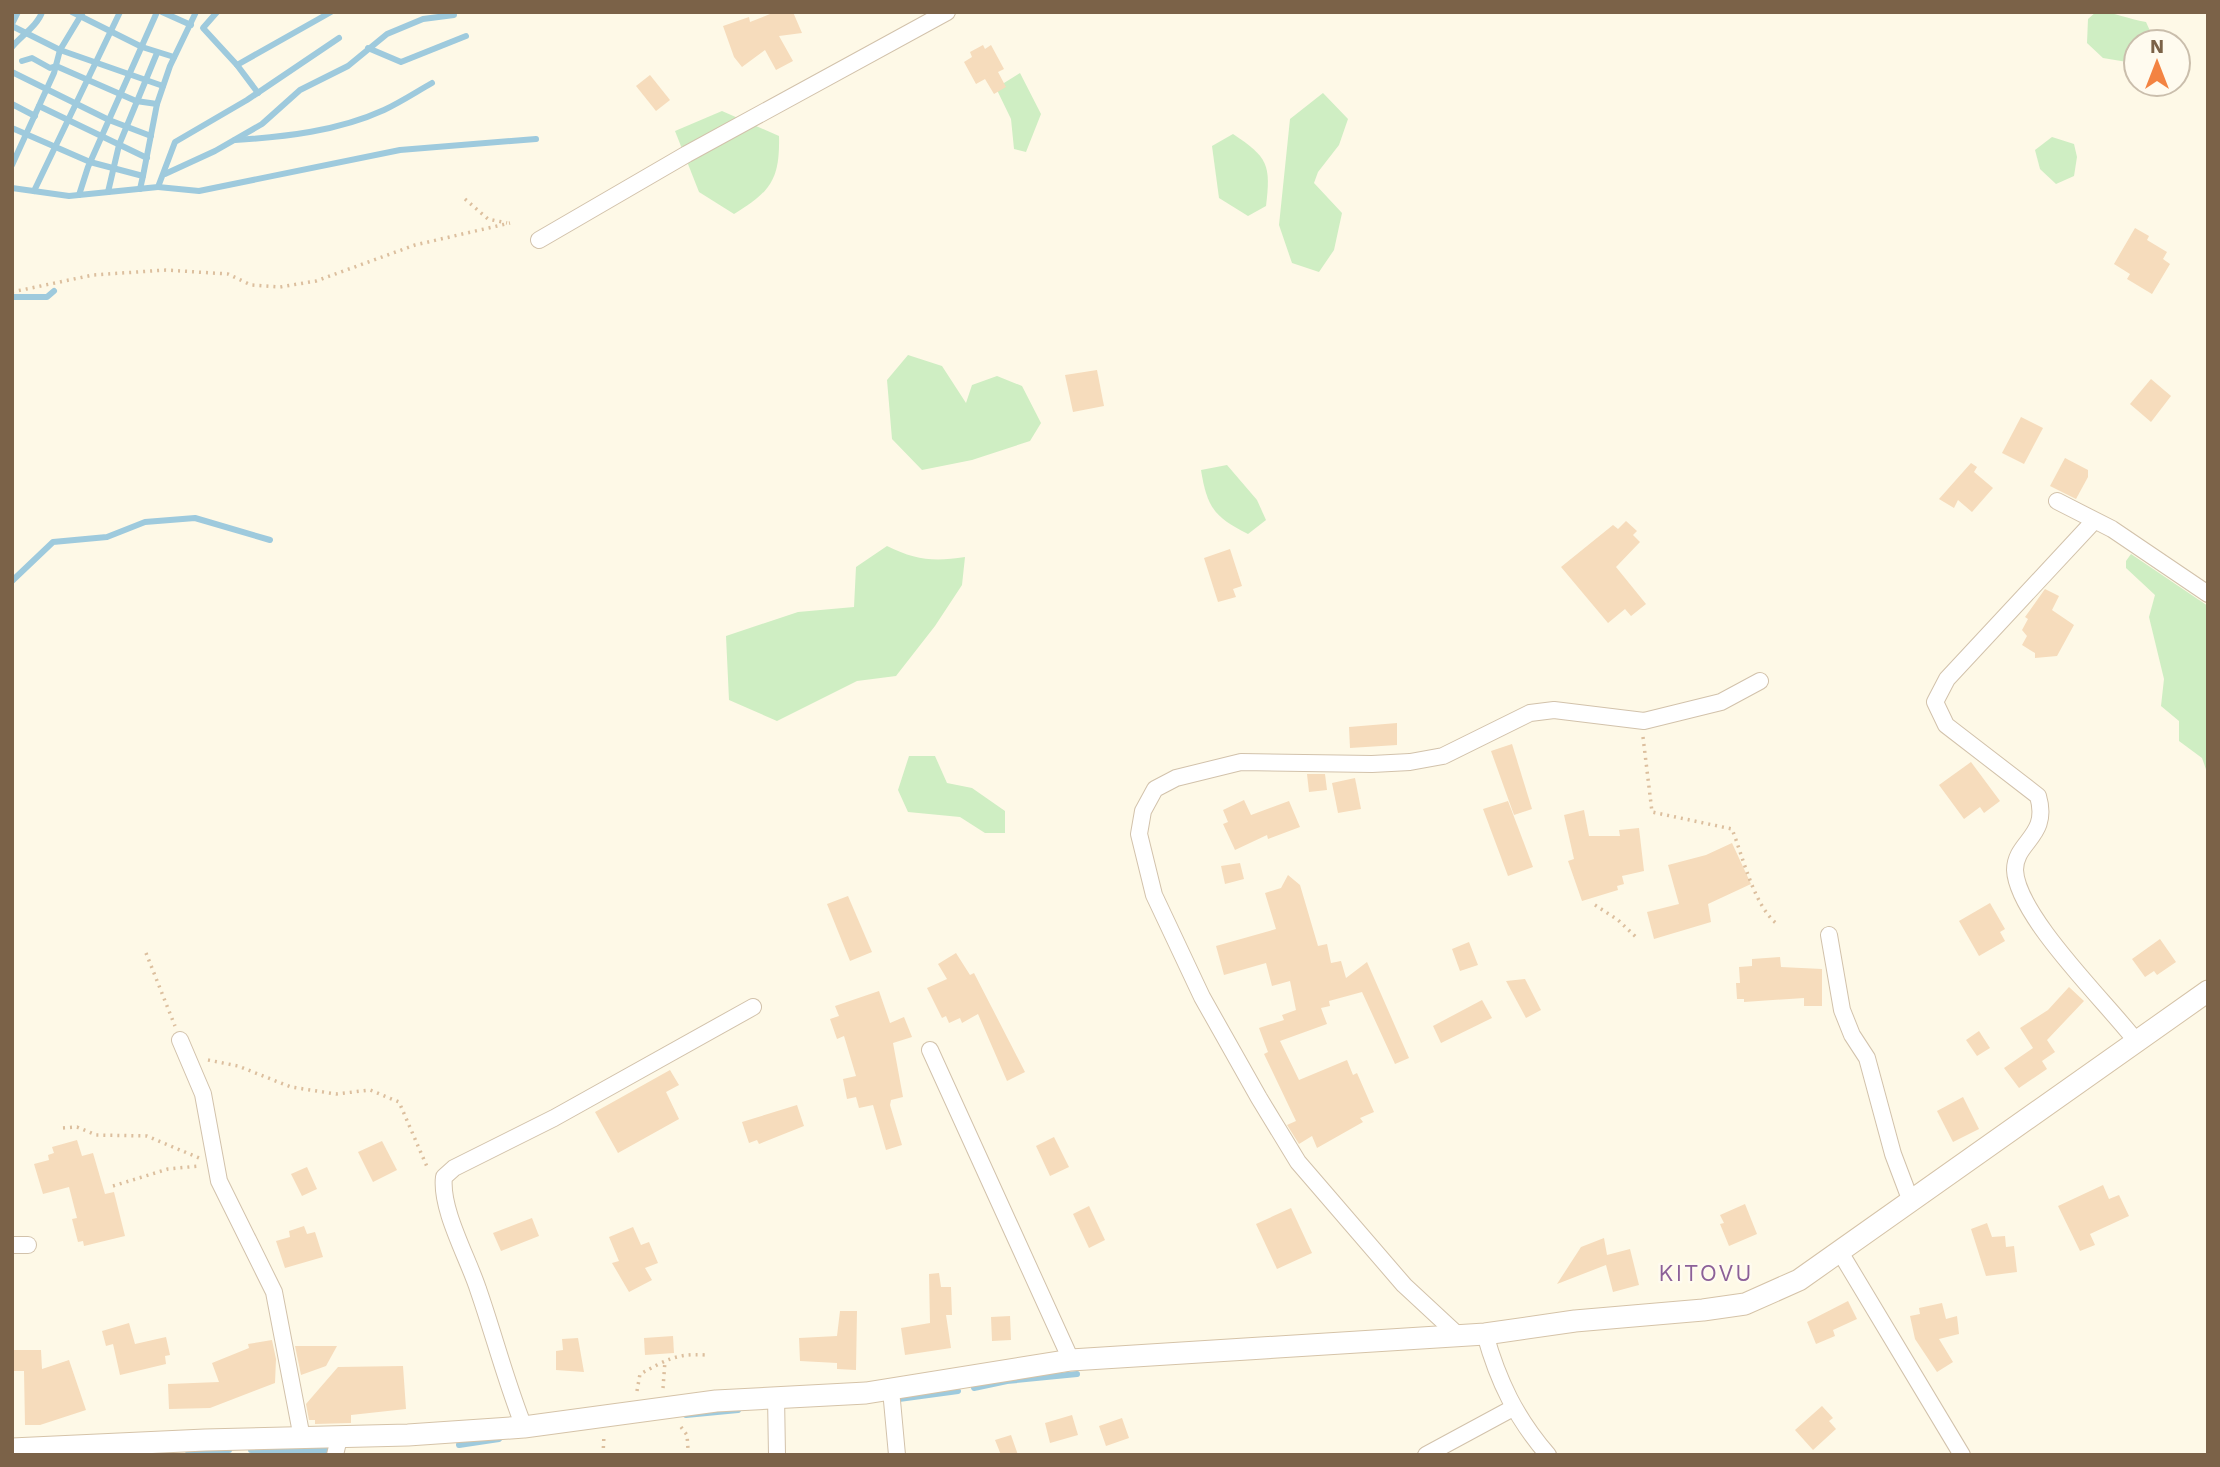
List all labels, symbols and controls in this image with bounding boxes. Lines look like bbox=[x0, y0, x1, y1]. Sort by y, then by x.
north arrow bbox=[2122, 28, 2192, 98]
text: N bbox=[2150, 35, 2164, 58]
district label: KITOVU bbox=[1658, 1260, 1754, 1287]

